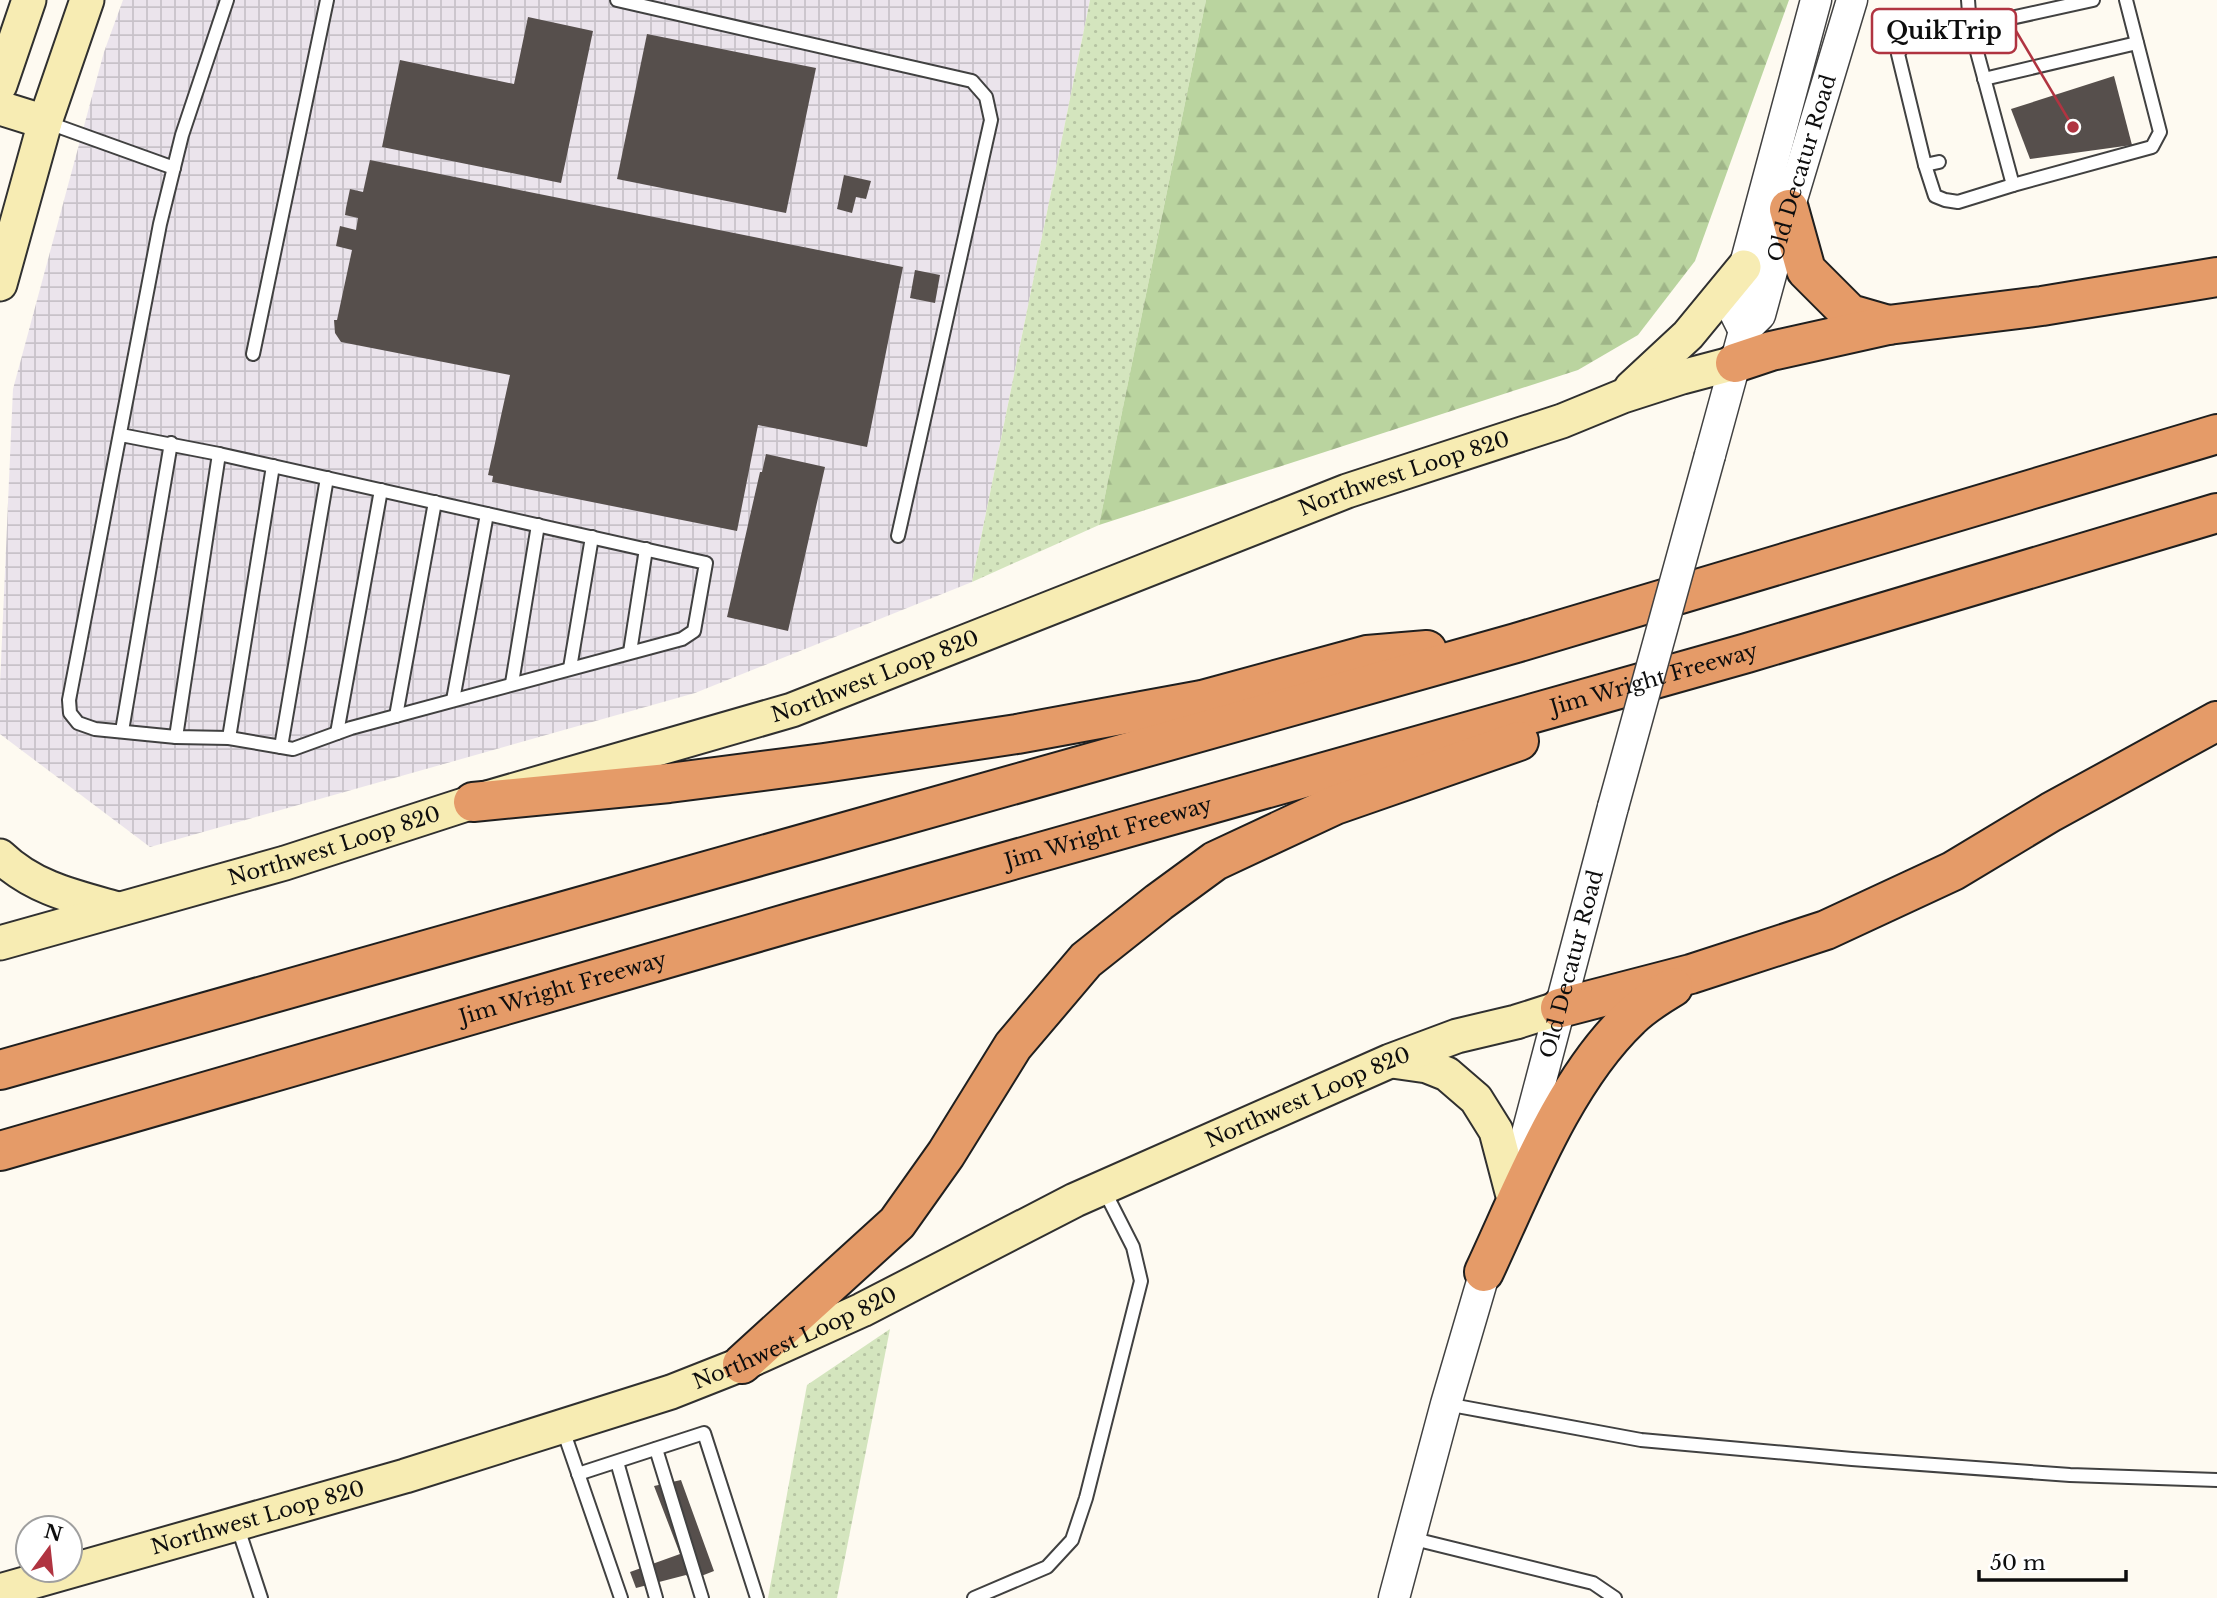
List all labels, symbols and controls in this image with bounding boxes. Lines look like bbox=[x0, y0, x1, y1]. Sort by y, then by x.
callout: QuikTrip bbox=[1872, 9, 2016, 53]
text: QuikTrip bbox=[1886, 17, 2002, 45]
street label: Old Decatur Road bbox=[1762, 71, 1842, 264]
street label: Northwest Loop 820 bbox=[1295, 426, 1513, 522]
street label: Northwest Loop 820 bbox=[768, 625, 983, 728]
street label: Jim Wright Freeway bbox=[1544, 637, 1761, 722]
street label: Jim Wright Freeway bbox=[999, 791, 1216, 875]
street label: Northwest Loop 820 bbox=[225, 801, 444, 891]
street label: Old Decatur Road bbox=[1534, 867, 1609, 1061]
street label: Jim Wright Freeway bbox=[453, 946, 670, 1031]
street label: Northwest Loop 820 bbox=[1201, 1042, 1414, 1154]
street label: Northwest Loop 820 bbox=[689, 1281, 901, 1395]
street label: Northwest Loop 820 bbox=[148, 1475, 368, 1560]
north arrow bbox=[14, 1514, 84, 1584]
text: N bbox=[42, 1520, 65, 1547]
scale bar bbox=[1979, 1538, 2126, 1582]
text: 50 m bbox=[1990, 1550, 2046, 1576]

